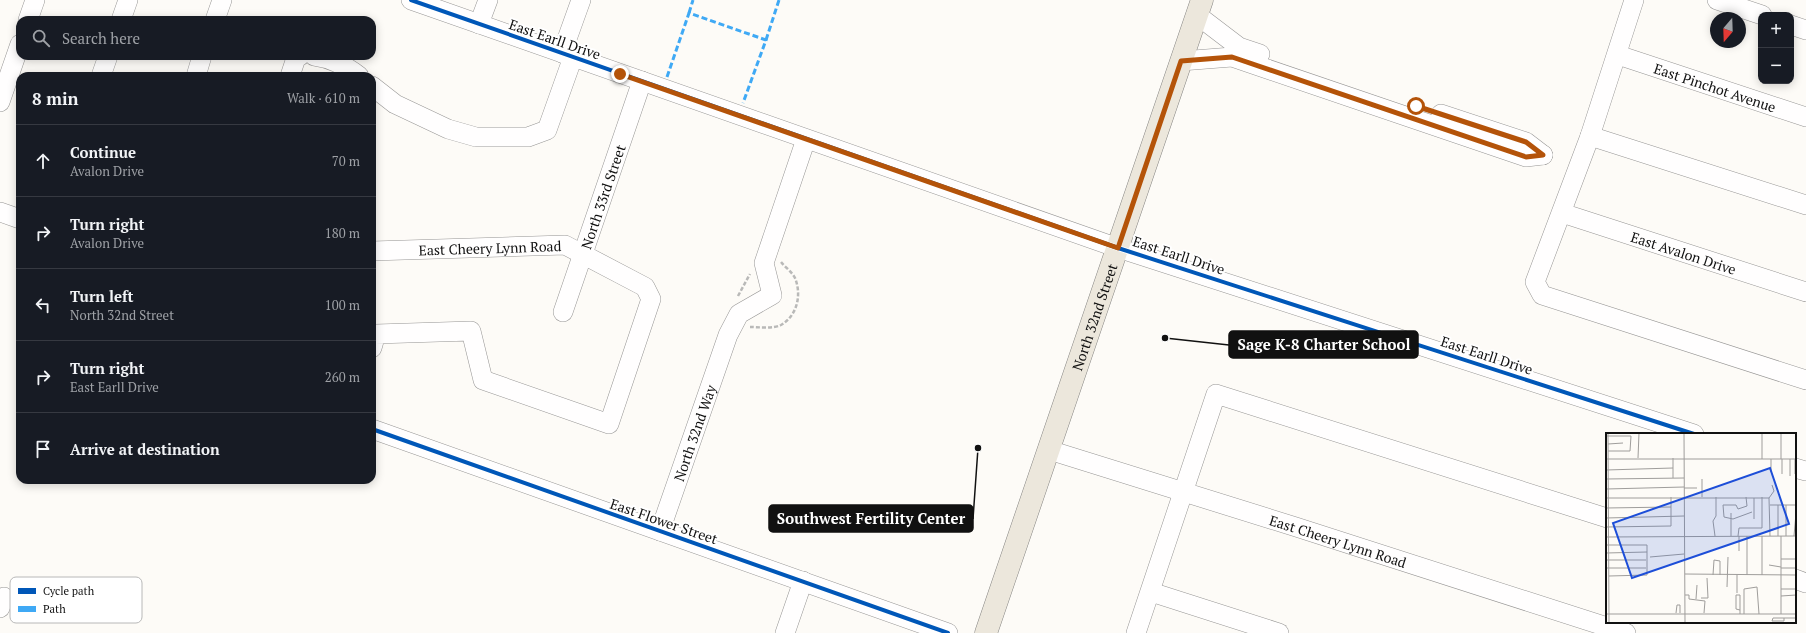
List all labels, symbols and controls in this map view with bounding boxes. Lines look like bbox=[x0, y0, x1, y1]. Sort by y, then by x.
north arrow bbox=[1710, 12, 1746, 48]
map controls bbox=[1758, 12, 1794, 84]
button: + bbox=[1758, 12, 1794, 48]
street label: East Earll Drive bbox=[507, 14, 603, 64]
search box bbox=[16, 16, 376, 60]
icon: search bbox=[30, 27, 52, 49]
text: Search here bbox=[62, 28, 140, 48]
button: − bbox=[1758, 48, 1794, 84]
street label: East Pinchot Avenue bbox=[1652, 58, 1779, 116]
route end bbox=[611, 65, 629, 83]
text: 8 min bbox=[32, 87, 79, 110]
text: Walk · 610 m bbox=[287, 89, 360, 107]
route start bbox=[1407, 97, 1425, 115]
street label: North 33rd Street bbox=[576, 141, 629, 251]
text: Continue bbox=[70, 142, 136, 162]
icon: ahead bbox=[32, 150, 54, 172]
text: 70 m bbox=[332, 152, 360, 170]
text: Avalon Drive bbox=[70, 162, 144, 180]
text: Turn right bbox=[70, 214, 145, 234]
icon: right bbox=[32, 222, 54, 244]
text: 180 m bbox=[325, 224, 360, 242]
street label: East Avalon Drive bbox=[1629, 227, 1739, 278]
street label: East Earll Drive bbox=[1131, 231, 1227, 279]
text: Avalon Drive bbox=[70, 234, 144, 252]
street label: East Cheery Lynn Road bbox=[418, 236, 562, 259]
street label: North 32nd Street bbox=[1067, 260, 1121, 373]
text: Turn left bbox=[70, 286, 134, 306]
icon: left bbox=[32, 294, 54, 316]
text: 100 m bbox=[325, 296, 360, 314]
text: North 32nd Street bbox=[70, 306, 174, 324]
callout: Sage K-8 Charter School bbox=[1229, 331, 1418, 358]
street label: East Earll Drive bbox=[1439, 331, 1535, 379]
text: Sage K-8 Charter School bbox=[1238, 334, 1410, 354]
text: Turn right bbox=[70, 358, 145, 378]
icon: right bbox=[32, 366, 54, 388]
text: 260 m bbox=[325, 368, 360, 386]
text: East Earll Drive bbox=[70, 378, 159, 396]
street label: North 32nd Way bbox=[669, 381, 720, 484]
inset map bbox=[1606, 433, 1796, 623]
icon: arrive bbox=[32, 438, 54, 460]
text: Arrive at destination bbox=[70, 439, 220, 459]
street label: East Flower Street bbox=[608, 494, 721, 549]
callout: Southwest Fertility Center bbox=[769, 505, 973, 532]
text: Southwest Fertility Center bbox=[777, 508, 966, 528]
street label: East Cheery Lynn Road bbox=[1267, 510, 1409, 571]
legend bbox=[10, 577, 142, 623]
text: Cycle path bbox=[43, 584, 95, 598]
text: Path bbox=[43, 602, 66, 616]

